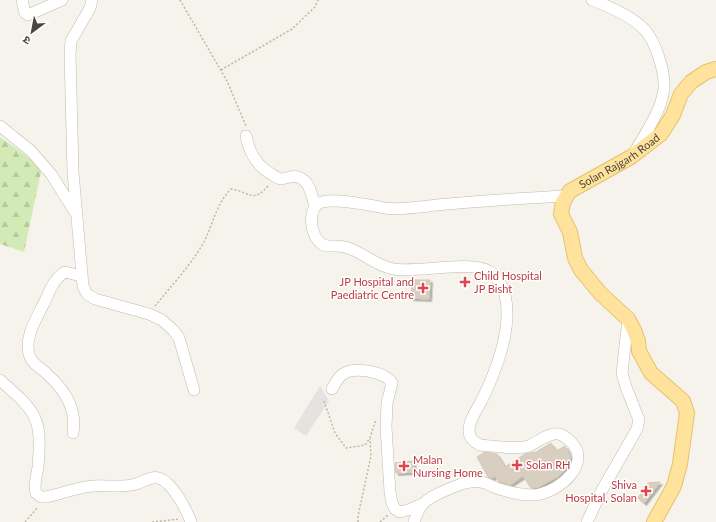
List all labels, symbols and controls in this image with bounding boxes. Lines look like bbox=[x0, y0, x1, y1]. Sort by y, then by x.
north arrow bbox=[12, 12, 52, 52]
text: उ bbox=[20, 33, 33, 48]
street label: Solan Rajgarh Road bbox=[577, 131, 662, 191]
place label: Child Hospital JP Bisht bbox=[474, 269, 542, 295]
place label: JP Hospital and Paediatric Centre bbox=[331, 275, 414, 301]
marker: Child Hospital JP Bisht bbox=[459, 276, 471, 288]
marker: JP Hospital and Paediatric Centre bbox=[417, 282, 429, 294]
place label: Malan Nursing Home bbox=[413, 453, 483, 479]
place label: Solan RH bbox=[526, 458, 570, 471]
marker: Solan RH bbox=[511, 459, 523, 471]
marker: Malan Nursing Home bbox=[398, 460, 410, 472]
place label: Shiva Hospital, Solan bbox=[565, 478, 637, 504]
marker: Shiva Hospital, Solan bbox=[640, 485, 652, 497]

